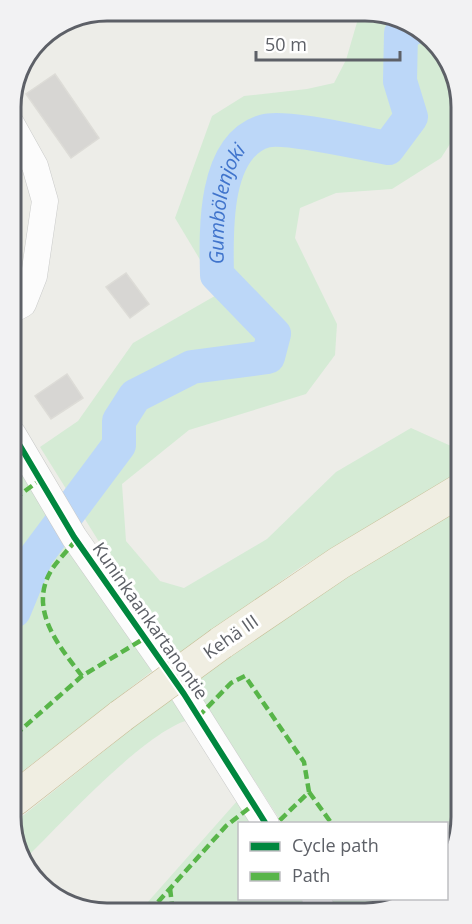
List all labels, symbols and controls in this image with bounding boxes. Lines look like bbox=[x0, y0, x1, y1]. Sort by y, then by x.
scale bar bbox=[256, 24, 400, 62]
text: 50 m bbox=[265, 32, 307, 56]
water label: Gumbölenjoki bbox=[203, 137, 252, 265]
street label: Kuninkaankartanontie bbox=[88, 537, 214, 704]
street label: Kehä III bbox=[198, 609, 263, 664]
legend bbox=[238, 822, 448, 900]
text: Cycle path bbox=[292, 833, 379, 857]
text: Path bbox=[292, 863, 330, 887]

